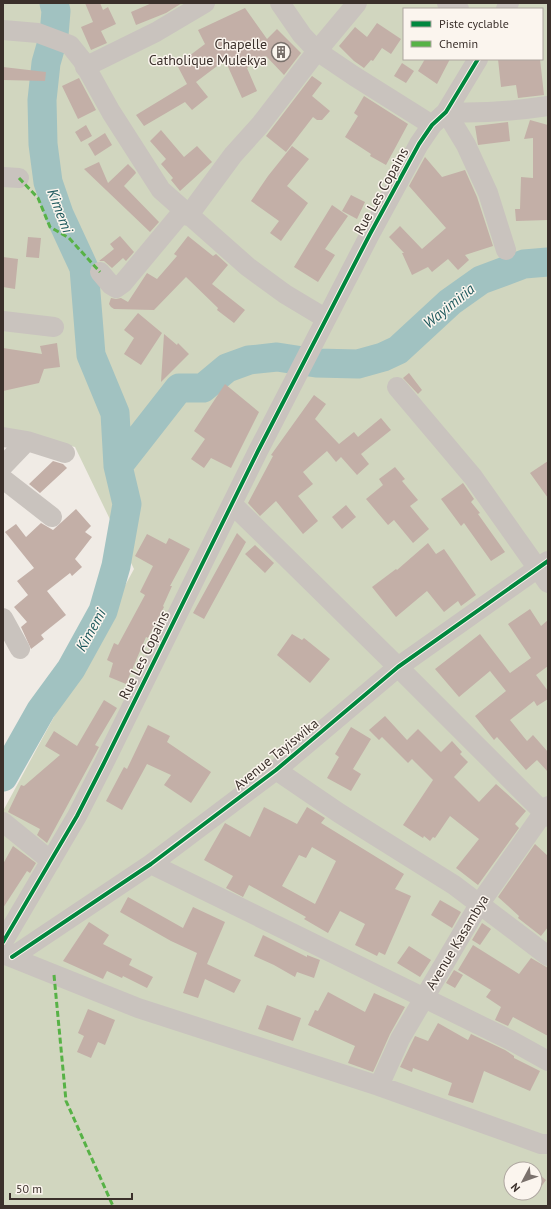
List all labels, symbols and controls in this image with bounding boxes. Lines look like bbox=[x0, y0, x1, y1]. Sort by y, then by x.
legend bbox=[403, 8, 543, 60]
text: Piste cyclable bbox=[439, 16, 509, 31]
place label: Chapelle Catholique Mulekya bbox=[149, 35, 267, 69]
text: Chemin bbox=[439, 36, 478, 51]
building icon: Chapelle Catholique Mulekya bbox=[270, 41, 292, 63]
street label: Rue Les Copains bbox=[350, 144, 412, 238]
water label: Kimemi bbox=[43, 186, 78, 237]
water label: Wayimiria bbox=[419, 279, 479, 332]
water label: Kimemi bbox=[71, 604, 111, 654]
street label: Rue Les Copains bbox=[115, 608, 173, 702]
street label: Avenue Tayiswika bbox=[230, 714, 322, 794]
street label: Avenue Kasambya bbox=[422, 891, 492, 993]
north arrow bbox=[503, 1161, 543, 1201]
scale bar bbox=[10, 1175, 132, 1201]
text: N bbox=[508, 1180, 523, 1195]
text: 50 m bbox=[16, 1181, 42, 1196]

